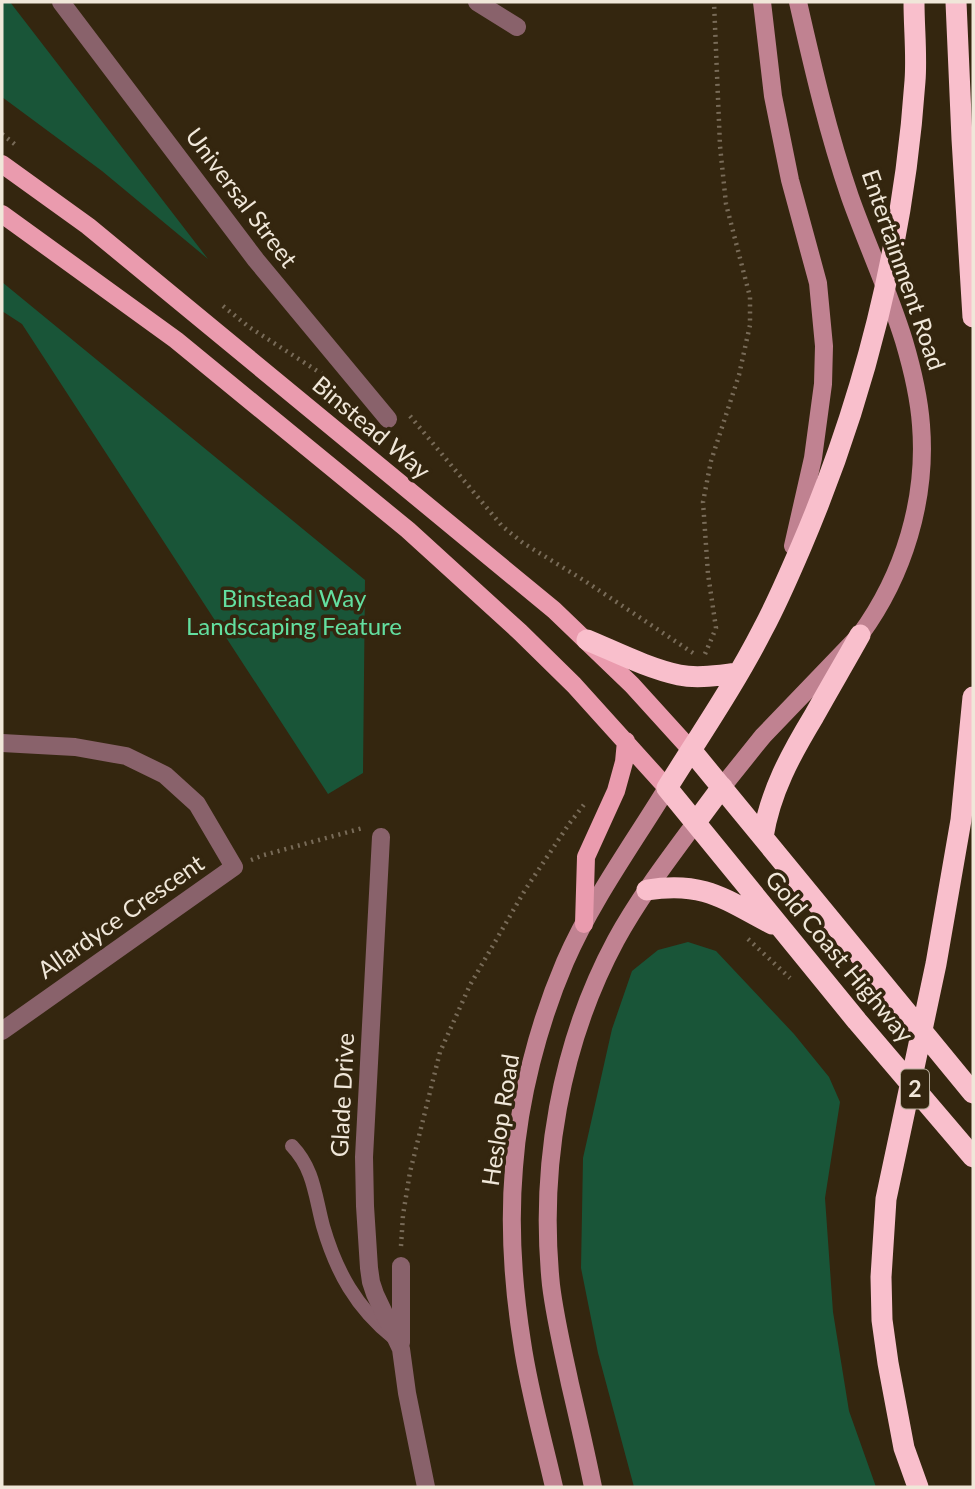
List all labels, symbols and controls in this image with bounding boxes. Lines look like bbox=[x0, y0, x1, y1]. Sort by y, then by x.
street label: Universal Street bbox=[180, 122, 304, 273]
street label: Entertainment Road bbox=[857, 166, 952, 374]
street label: Binstead Way bbox=[307, 369, 437, 485]
park label: Binstead Way Landscaping Feature bbox=[186, 583, 402, 640]
street label: Allardyce Crescent bbox=[31, 847, 209, 984]
street label: Gold Coast Highway bbox=[760, 864, 921, 1048]
street label: Glade Drive bbox=[324, 1032, 359, 1158]
street label: Heslop Road bbox=[475, 1052, 524, 1188]
road number: 2 bbox=[901, 1070, 929, 1108]

